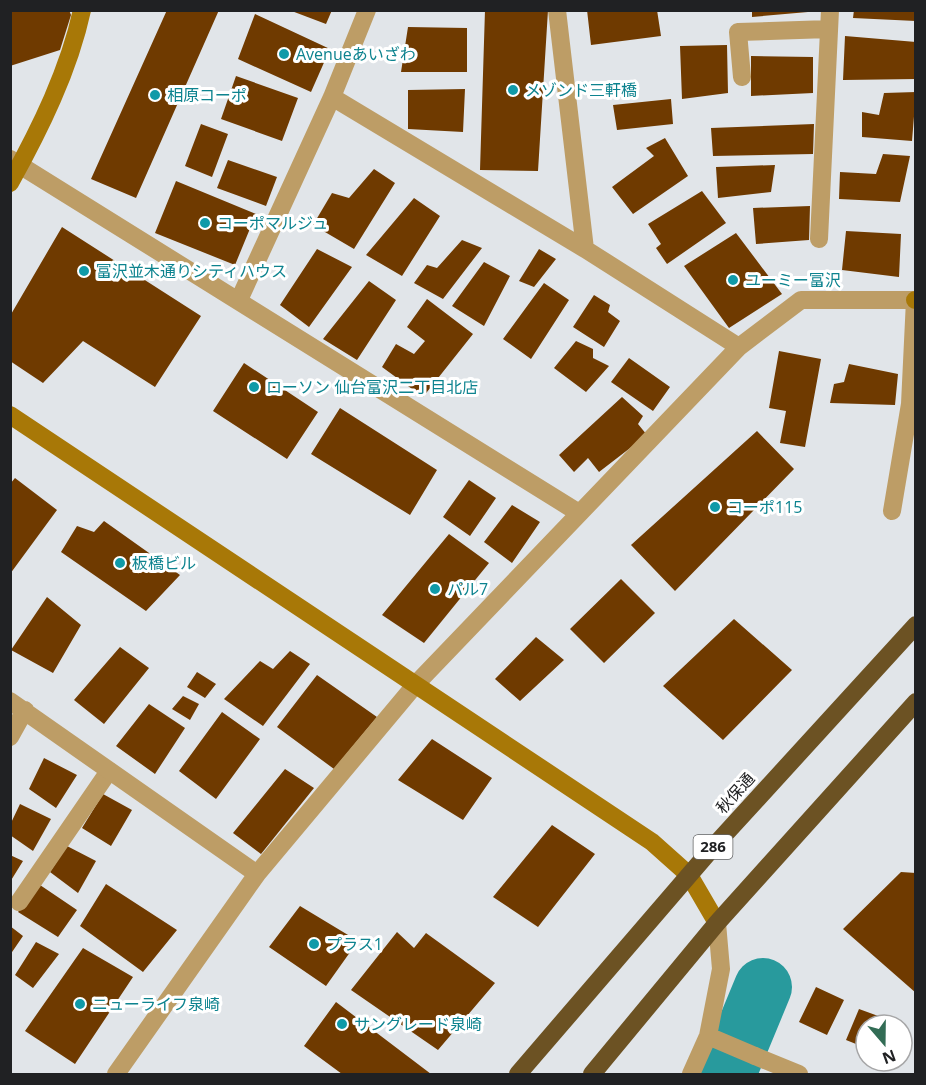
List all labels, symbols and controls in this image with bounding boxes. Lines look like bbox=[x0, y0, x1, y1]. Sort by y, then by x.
place label: Avenueあいざわ bbox=[296, 43, 416, 65]
marker: Avenueあいざわ bbox=[277, 47, 291, 61]
place label: メゾンド三軒橋 bbox=[525, 79, 637, 101]
marker: メゾンド三軒橋 bbox=[506, 83, 520, 97]
place label: 相原コーポ bbox=[167, 84, 247, 106]
marker: 相原コーポ bbox=[148, 88, 162, 102]
place label: コーポマルジュ bbox=[217, 212, 328, 234]
marker: コーポマルジュ bbox=[198, 216, 212, 230]
place label: 富沢並木通りシティハウス bbox=[96, 260, 287, 282]
marker: 富沢並木通りシティハウス bbox=[77, 264, 91, 278]
place label: ユーミー富沢 bbox=[745, 269, 841, 291]
marker: ユーミー富沢 bbox=[726, 273, 740, 287]
place label: ローソン 仙台富沢二丁目北店 bbox=[266, 376, 478, 398]
marker: ローソン 仙台富沢二丁目北店 bbox=[247, 380, 261, 394]
place label: コーポ115 bbox=[727, 496, 802, 518]
marker: コーポ115 bbox=[708, 500, 722, 514]
place label: 板橋ビル bbox=[132, 552, 196, 574]
marker: 板橋ビル bbox=[113, 556, 127, 570]
place label: パル7 bbox=[447, 578, 488, 600]
marker: パル7 bbox=[428, 582, 442, 596]
street label: 秋保通 bbox=[711, 768, 759, 818]
road number: 286 bbox=[694, 835, 732, 859]
place label: プラス1 bbox=[326, 933, 383, 955]
marker: プラス1 bbox=[307, 937, 321, 951]
place label: ニューライフ泉崎 bbox=[92, 993, 220, 1015]
marker: ニューライフ泉崎 bbox=[73, 997, 87, 1011]
place label: サングレード泉崎 bbox=[354, 1013, 482, 1035]
north arrow bbox=[854, 1013, 914, 1073]
marker: サングレード泉崎 bbox=[335, 1017, 349, 1031]
text: N bbox=[879, 1045, 899, 1070]

